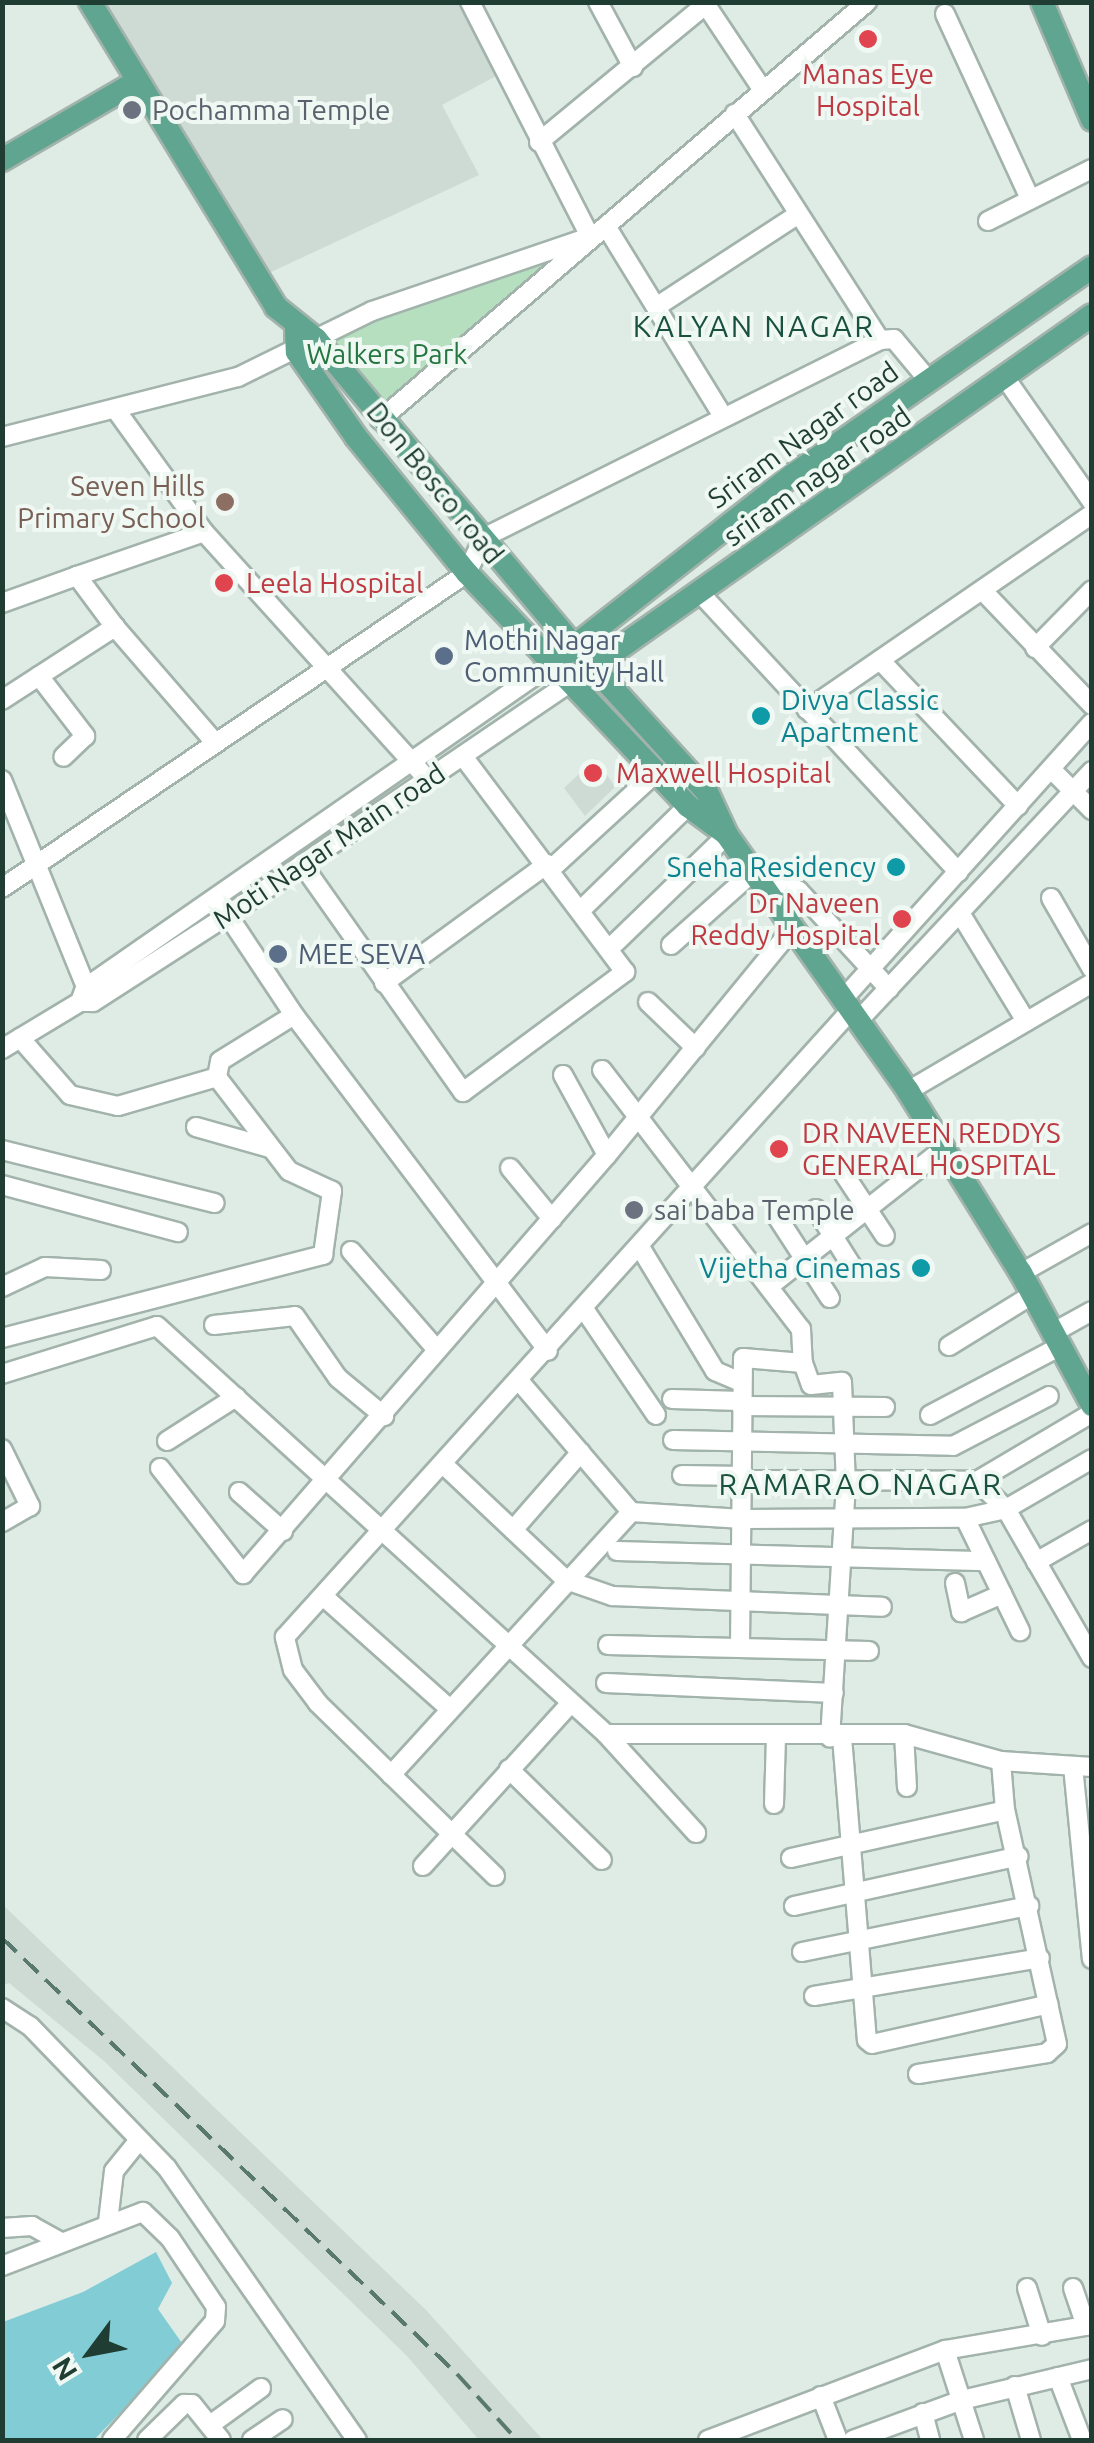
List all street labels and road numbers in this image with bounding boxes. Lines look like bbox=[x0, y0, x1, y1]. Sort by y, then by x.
street label: Sriram Nagar road bbox=[701, 355, 905, 515]
street label: Don Bosco road bbox=[360, 395, 510, 571]
street label: sriram nagar road bbox=[717, 399, 917, 553]
street label: Moti Nagar Main road bbox=[207, 756, 451, 936]

